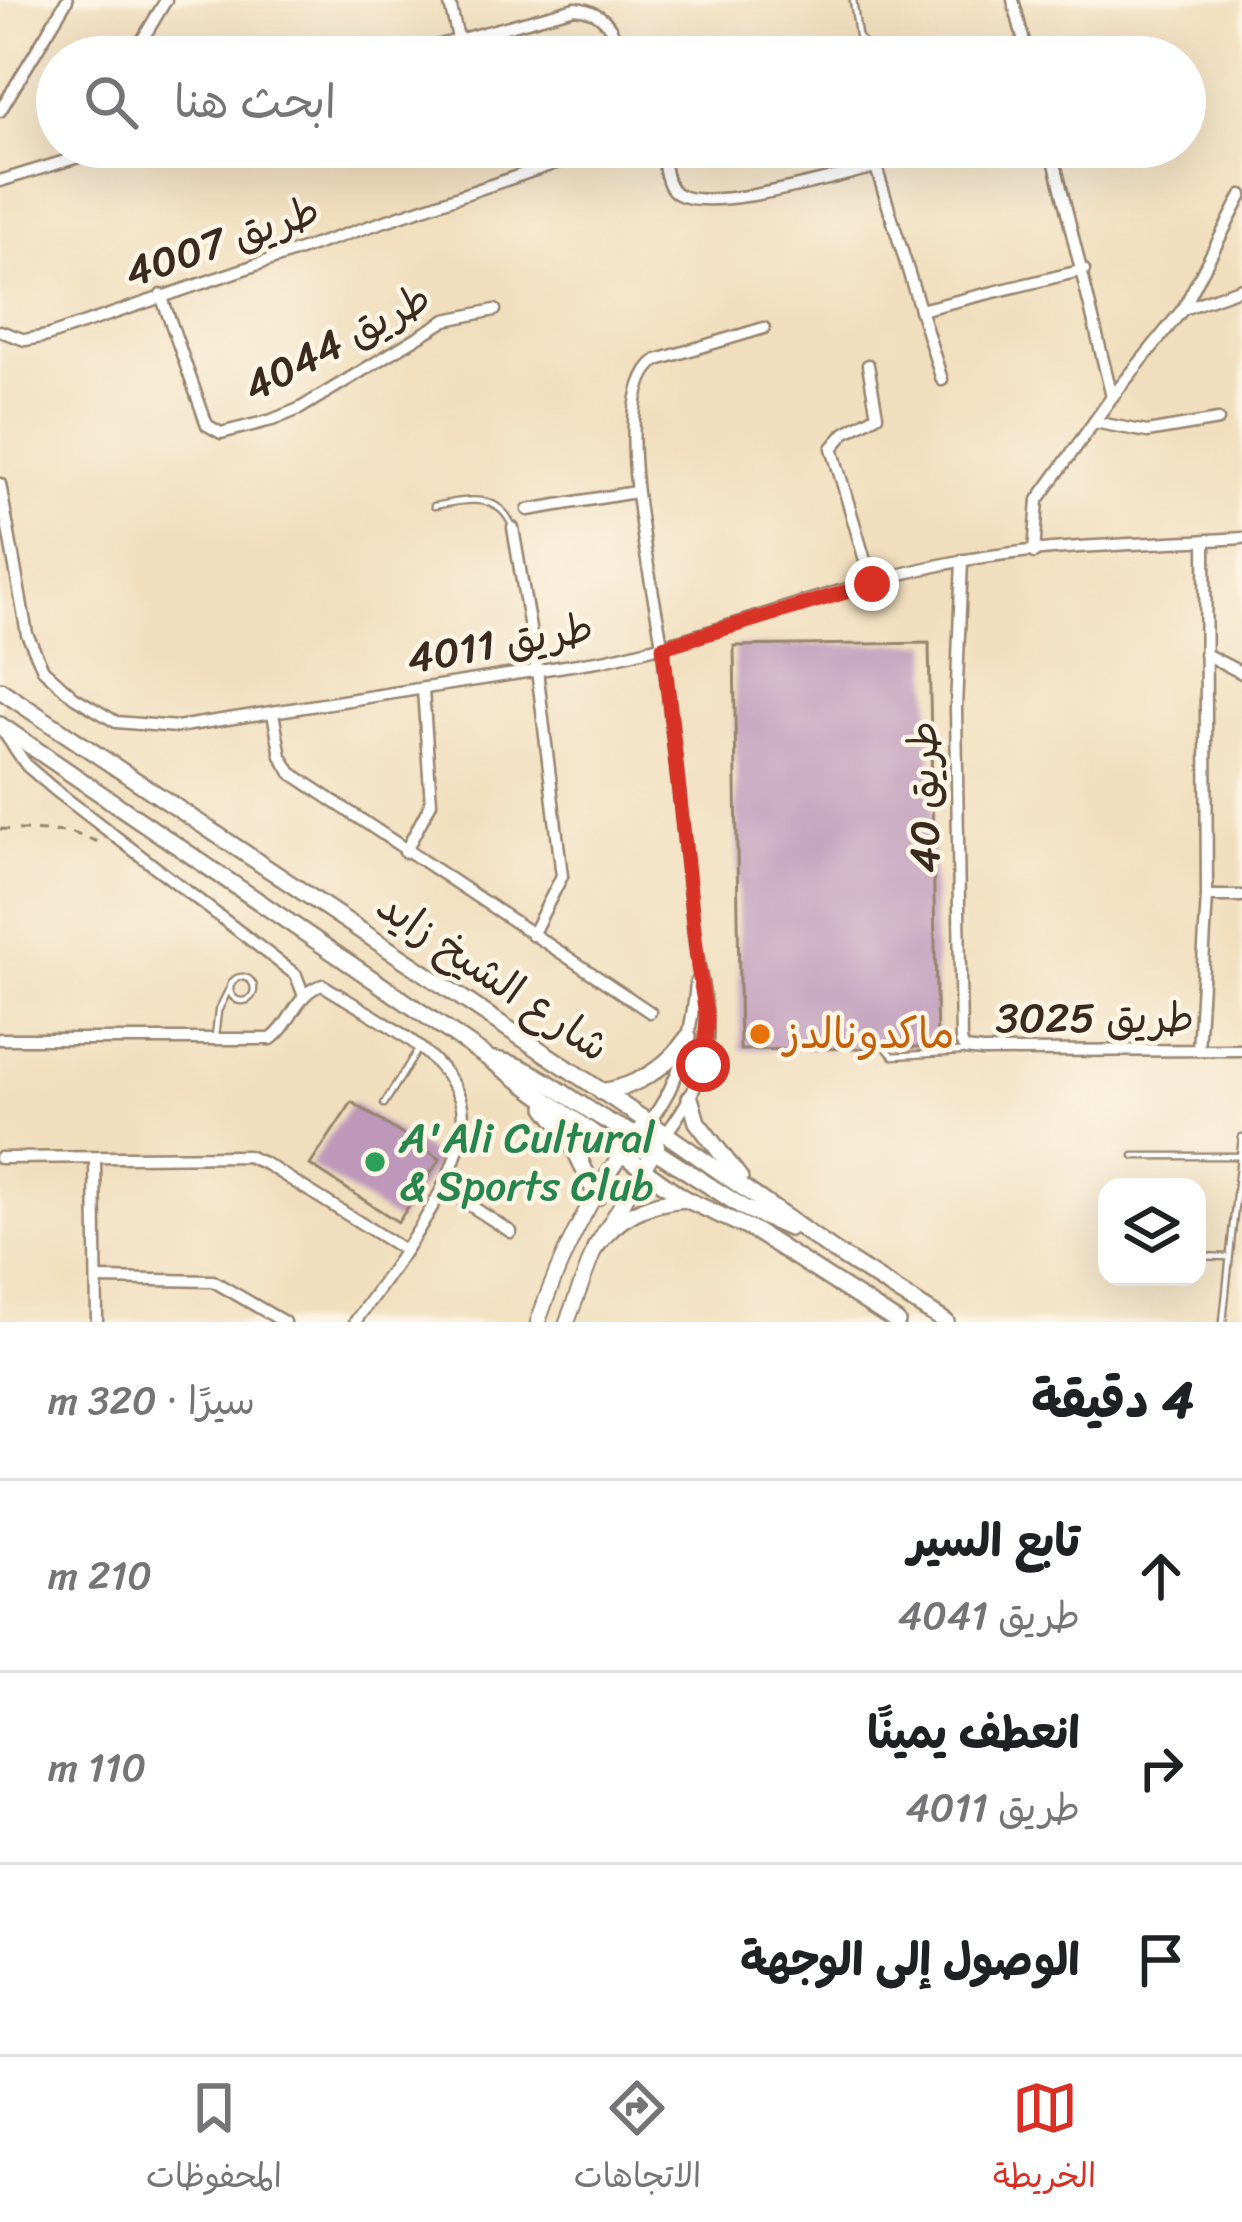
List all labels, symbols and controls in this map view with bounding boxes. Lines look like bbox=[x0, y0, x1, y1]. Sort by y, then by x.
search box bbox=[36, 36, 1206, 168]
text: ابحث هنا bbox=[174, 62, 336, 142]
icon: search bbox=[78, 69, 144, 135]
street label: طريق 4007 bbox=[114, 173, 330, 309]
street label: طريق 4044 bbox=[229, 261, 445, 423]
route end bbox=[845, 557, 899, 611]
street label: طريق 4011 bbox=[401, 590, 599, 696]
street label: طريق 40 bbox=[886, 720, 962, 874]
street label: شارع الشيخ زايد bbox=[361, 870, 625, 1082]
street label: طريق 3025 bbox=[996, 981, 1194, 1055]
place label: ماكدونالدز bbox=[781, 997, 954, 1071]
marker: ماكدونالدز bbox=[747, 1021, 773, 1047]
route start bbox=[676, 1038, 730, 1092]
place label: A'Ali Cultural & Sports Club bbox=[398, 1101, 656, 1223]
marker: A'Ali Cultural & Sports Club bbox=[362, 1149, 388, 1175]
map controls bbox=[1098, 1178, 1206, 1286]
button: layers bbox=[1098, 1178, 1206, 1286]
text: 4 دقيقة bbox=[1031, 1355, 1194, 1445]
text: سيرًا · 320 m bbox=[48, 1366, 255, 1435]
text: تابع السير bbox=[908, 1501, 1080, 1581]
text: 210 m bbox=[48, 1541, 152, 1610]
icon: ahead bbox=[1128, 1543, 1194, 1609]
text: طريق 4041 bbox=[898, 1581, 1080, 1650]
text: انعطف يمينًا bbox=[867, 1693, 1080, 1773]
text: 110 m bbox=[48, 1733, 146, 1802]
icon: right bbox=[1128, 1735, 1194, 1801]
text: طريق 4011 bbox=[905, 1773, 1080, 1842]
text: الوصول إلى الوجهة bbox=[740, 1920, 1080, 2000]
icon: arrive bbox=[1128, 1927, 1194, 1993]
tab: المحفوظات bbox=[146, 2075, 282, 2205]
tab: الاتجاهات bbox=[574, 2075, 701, 2205]
tab: الخريطة bbox=[993, 2075, 1096, 2205]

